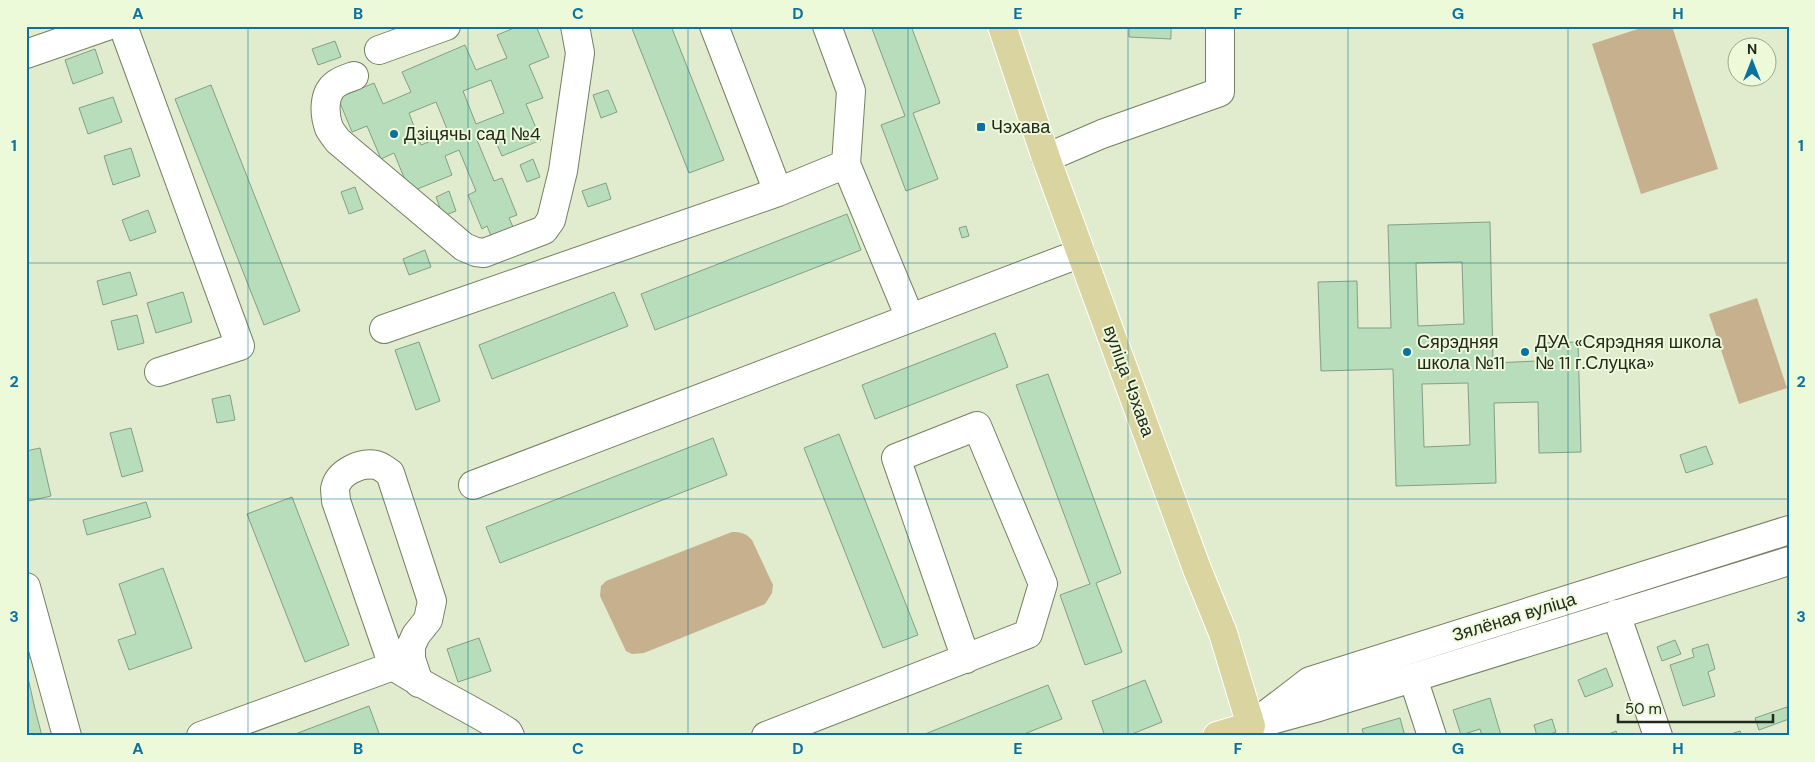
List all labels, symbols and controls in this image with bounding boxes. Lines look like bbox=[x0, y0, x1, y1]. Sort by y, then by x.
text: A bbox=[132, 3, 144, 24]
text: B bbox=[353, 3, 363, 24]
text: C bbox=[572, 3, 584, 24]
text: D bbox=[792, 3, 804, 24]
text: E bbox=[1013, 3, 1023, 24]
text: F bbox=[1234, 3, 1243, 24]
text: G bbox=[1452, 3, 1464, 24]
text: H bbox=[1672, 3, 1684, 24]
north arrow bbox=[1728, 38, 1778, 88]
text: N bbox=[1747, 40, 1757, 58]
place label: Чэхава bbox=[991, 115, 1051, 139]
marker: Чэхава bbox=[975, 121, 987, 133]
place label: Дзіцячы сад №4 bbox=[404, 122, 541, 146]
marker: Дзіцячы сад №4 bbox=[388, 128, 400, 140]
text: 1 bbox=[11, 135, 17, 156]
text: 1 bbox=[1798, 135, 1804, 156]
street label: вуліца Чэхава bbox=[1098, 322, 1161, 441]
place label: Сярэдняя школа №11 bbox=[1417, 330, 1505, 375]
place label: ДУА «Сярэдняя школа № 11 г.Слуцка» bbox=[1535, 330, 1722, 375]
marker: Сярэдняя школа №11 bbox=[1401, 346, 1413, 358]
marker: ДУА «Сярэдняя школа № 11 г.Слуцка» bbox=[1519, 346, 1531, 358]
text: 2 bbox=[9, 371, 19, 392]
text: 2 bbox=[1796, 371, 1806, 392]
street label: Зялёная вуліца bbox=[1449, 586, 1580, 647]
text: 3 bbox=[9, 606, 19, 627]
text: 3 bbox=[1796, 606, 1806, 627]
scale bar bbox=[1618, 692, 1772, 724]
text: 50 m bbox=[1625, 699, 1662, 719]
text: A bbox=[132, 738, 144, 759]
text: B bbox=[353, 738, 363, 759]
text: C bbox=[572, 738, 584, 759]
text: D bbox=[792, 738, 804, 759]
text: E bbox=[1013, 738, 1023, 759]
text: F bbox=[1234, 738, 1243, 759]
text: G bbox=[1452, 738, 1464, 759]
text: H bbox=[1672, 738, 1684, 759]

